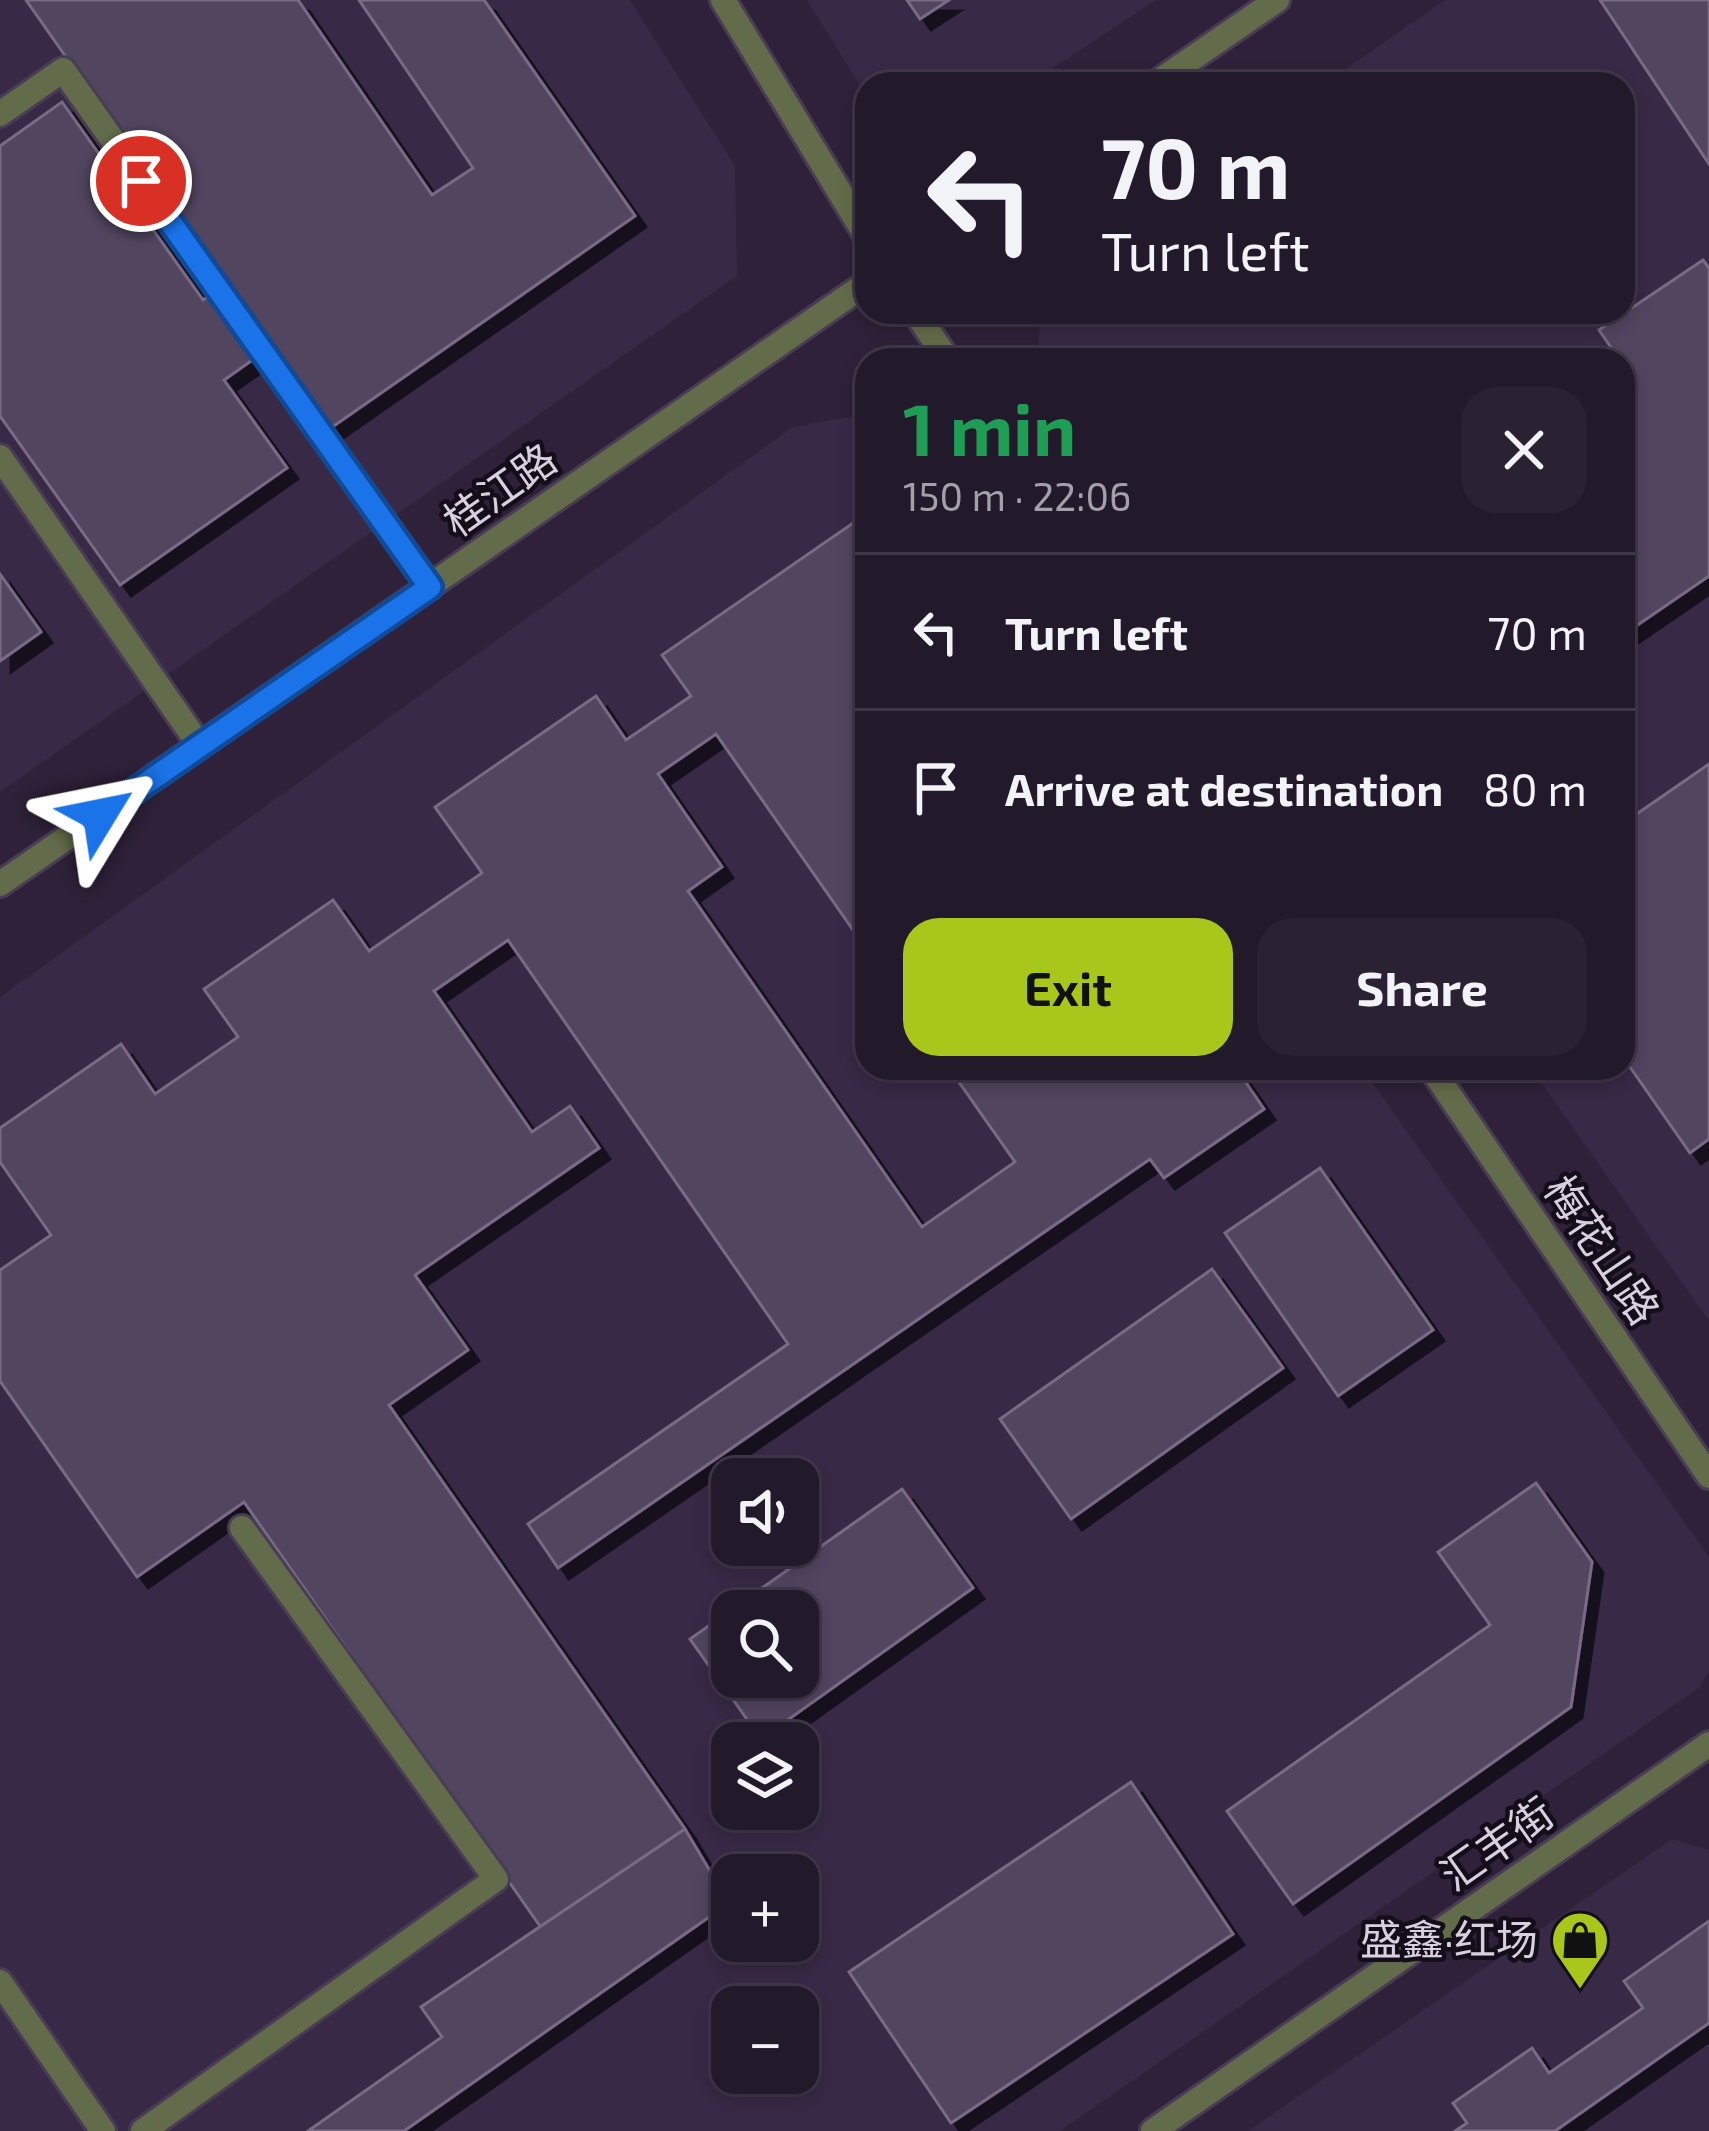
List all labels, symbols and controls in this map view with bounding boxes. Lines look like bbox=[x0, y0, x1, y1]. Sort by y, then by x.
text: 70 m bbox=[1101, 115, 1291, 216]
icon: left bbox=[903, 120, 1059, 276]
pin bbox=[90, 130, 192, 232]
icon: arrive bbox=[108, 148, 174, 214]
text: Turn left bbox=[1101, 217, 1310, 282]
text: 1 min bbox=[903, 384, 1076, 470]
button: close bbox=[1461, 387, 1587, 513]
street label: 桂江路 bbox=[433, 432, 565, 545]
text: 150 m · 22:06 bbox=[903, 472, 1131, 519]
icon: left bbox=[903, 599, 969, 665]
text: Turn left bbox=[1005, 605, 1188, 659]
text: 70 m bbox=[1487, 605, 1587, 659]
position arrow bbox=[37, 752, 163, 878]
icon: arrive bbox=[903, 755, 969, 821]
text: Arrive at destination bbox=[1005, 761, 1443, 815]
text: 80 m bbox=[1483, 761, 1587, 815]
button: Exit bbox=[903, 918, 1233, 1056]
button: Share bbox=[1257, 918, 1587, 1056]
street label: 梅花山路 bbox=[1536, 1165, 1671, 1333]
map controls bbox=[711, 1458, 819, 2094]
button: sound bbox=[711, 1458, 819, 1566]
button: search bbox=[711, 1590, 819, 1698]
button: layers bbox=[711, 1722, 819, 1830]
street label: 汇丰街 bbox=[1430, 1786, 1562, 1899]
button: + bbox=[711, 1854, 819, 1962]
shop icon: 盛鑫·红场 bbox=[1549, 1909, 1611, 1991]
place label: 盛鑫·红场 bbox=[1360, 1913, 1538, 1963]
button: − bbox=[711, 1986, 819, 2094]

